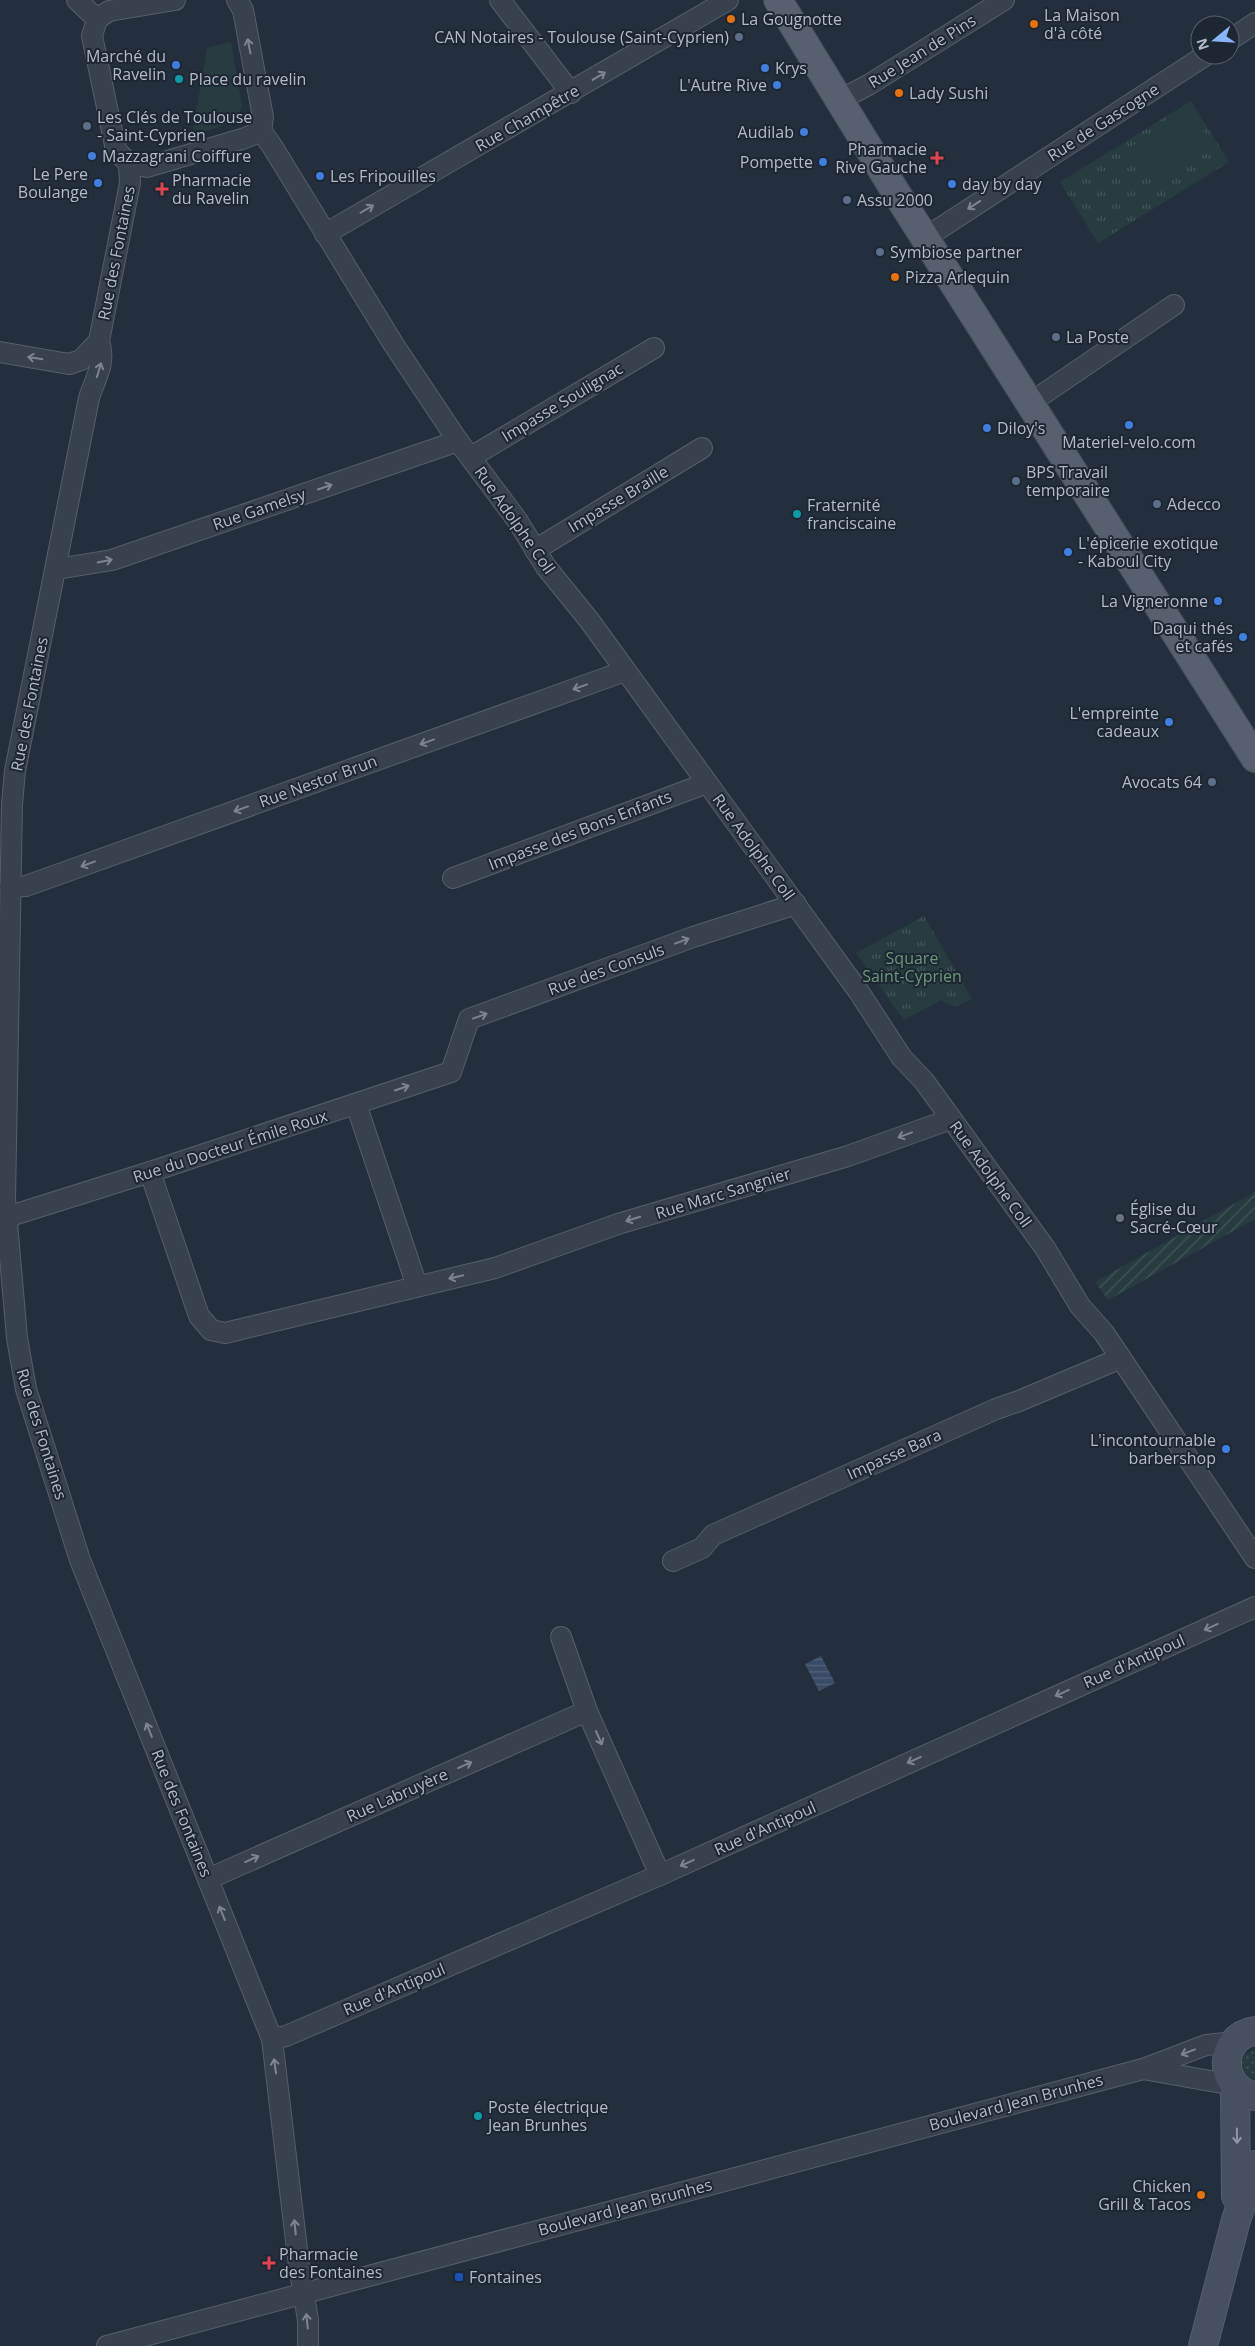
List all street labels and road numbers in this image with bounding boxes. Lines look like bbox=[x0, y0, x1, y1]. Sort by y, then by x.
street label: Rue Jean de Pins bbox=[864, 9, 980, 93]
street label: Rue de Gascogne bbox=[1043, 78, 1163, 166]
street label: Rue Champêtre bbox=[471, 79, 583, 157]
street label: Rue des Fontaines bbox=[92, 184, 140, 322]
street label: Impasse Soulignac bbox=[497, 357, 627, 447]
street label: Impasse Braille bbox=[564, 460, 672, 538]
street label: Rue Adolphe Coll bbox=[470, 462, 560, 578]
street label: Rue Gamelsy bbox=[210, 483, 309, 535]
street label: Rue des Fontaines bbox=[5, 635, 53, 773]
street label: Rue Nestor Brun bbox=[256, 749, 380, 813]
street label: Impasse des Bons Enfants bbox=[485, 785, 675, 875]
street label: Rue Adolphe Coll bbox=[708, 789, 800, 905]
street label: Rue des Consuls bbox=[545, 938, 667, 1000]
street label: Rue du Docteur Émile Roux bbox=[130, 1104, 331, 1188]
street label: Rue Adolphe Coll bbox=[945, 1116, 1037, 1232]
street label: Rue Marc Sangnier bbox=[653, 1162, 794, 1224]
street label: Rue des Fontaines bbox=[12, 1366, 72, 1502]
street label: Impasse Bara bbox=[843, 1423, 945, 1485]
street label: Rue d'Antipoul bbox=[1080, 1629, 1188, 1693]
street label: Rue des Fontaines bbox=[146, 1746, 218, 1880]
street label: Rue Labruyère bbox=[343, 1763, 451, 1827]
street label: Rue d'Antipoul bbox=[711, 1796, 819, 1860]
street label: Rue d'Antipoul bbox=[340, 1958, 448, 2020]
street label: Boulevard Jean Brunhes bbox=[927, 2068, 1105, 2136]
street label: Boulevard Jean Brunhes bbox=[536, 2173, 714, 2241]

